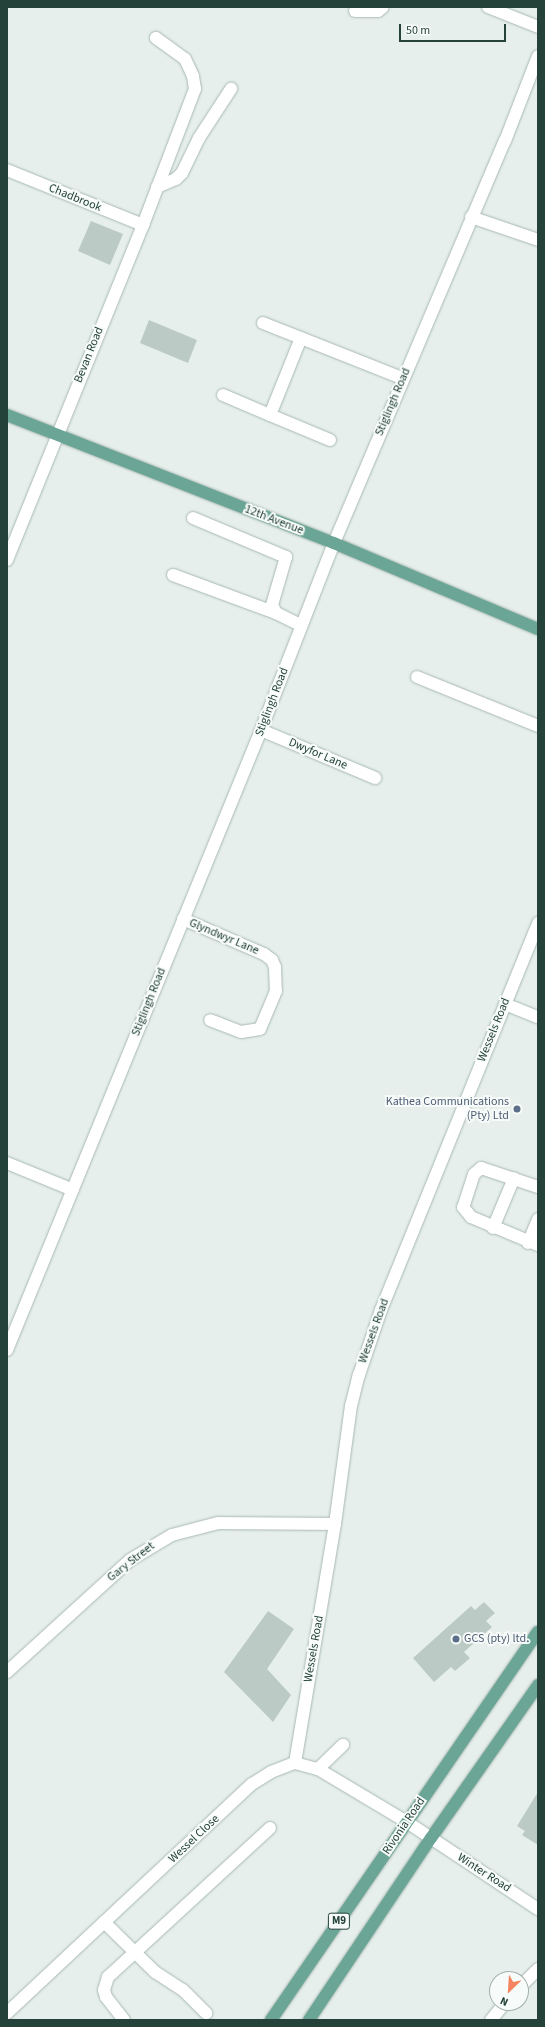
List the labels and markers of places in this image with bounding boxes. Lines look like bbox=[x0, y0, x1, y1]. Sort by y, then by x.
place label: Kathea Communications (Pty) Ltd bbox=[386, 1095, 509, 1123]
marker: Kathea Communications (Pty) Ltd bbox=[512, 1104, 522, 1114]
place label: GCS (pty) ltd. bbox=[464, 1632, 529, 1646]
marker: GCS (pty) ltd. bbox=[451, 1634, 461, 1644]

